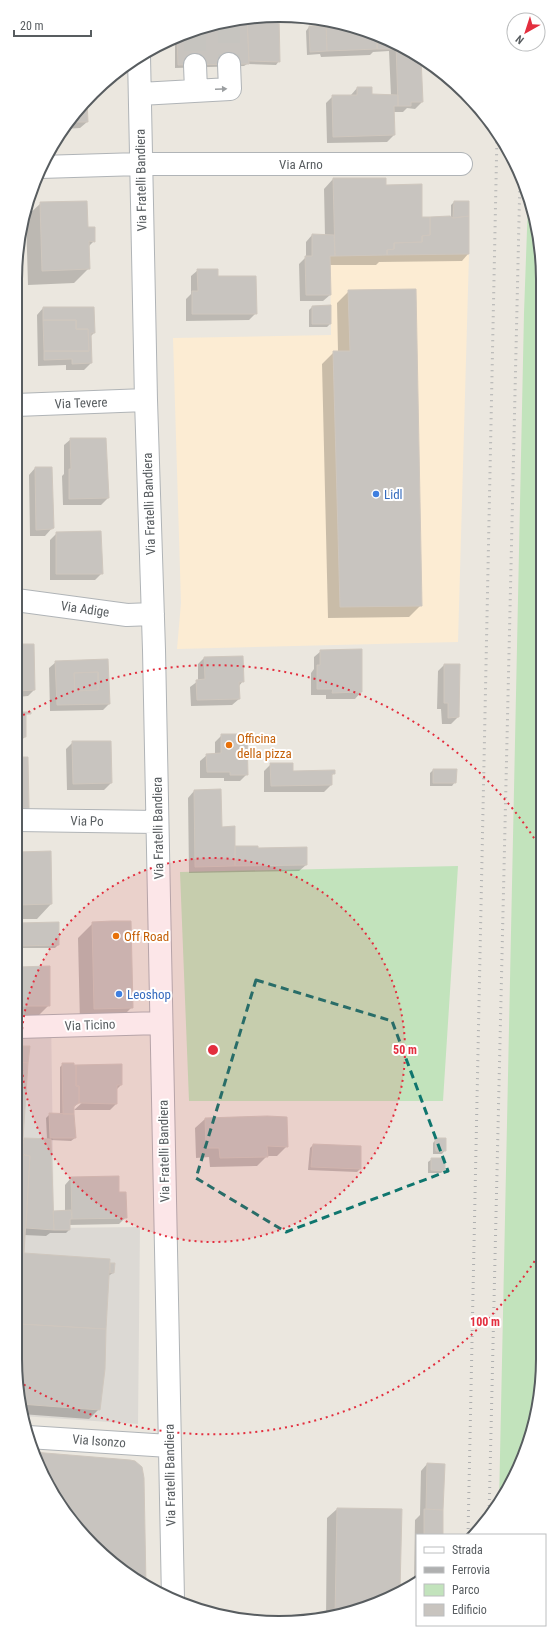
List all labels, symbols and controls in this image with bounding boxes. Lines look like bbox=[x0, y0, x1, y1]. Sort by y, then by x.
scale bar bbox=[14, 12, 91, 38]
north arrow bbox=[506, 12, 546, 52]
text: 20 m bbox=[20, 19, 44, 33]
text: N bbox=[513, 32, 527, 47]
one-way arrow bbox=[215, 86, 228, 92]
street label: Via Fratelli Bandiera bbox=[133, 129, 149, 231]
street label: Via Arno bbox=[279, 157, 323, 172]
street label: Via Tevere bbox=[54, 395, 108, 411]
street label: Via Fratelli Bandiera bbox=[140, 453, 158, 555]
place label: Lidl bbox=[384, 487, 403, 502]
marker: Lidl bbox=[371, 489, 381, 499]
street label: Via Adige bbox=[60, 598, 110, 620]
place label: Officina della pizza bbox=[237, 731, 292, 761]
marker: Officina della pizza bbox=[224, 740, 234, 750]
street label: Via Fratelli Bandiera bbox=[150, 777, 166, 879]
street label: Via Po bbox=[70, 813, 104, 829]
place label: Off Road bbox=[124, 929, 169, 944]
marker: Off Road bbox=[111, 931, 121, 941]
place label: Leoshop bbox=[127, 987, 171, 1002]
marker: Leoshop bbox=[114, 989, 124, 999]
street label: Via Ticino bbox=[64, 1017, 116, 1033]
centre of rings bbox=[206, 1043, 220, 1057]
text: 50 m bbox=[393, 1043, 417, 1057]
street label: Via Fratelli Bandiera bbox=[156, 1100, 172, 1202]
text: 100 m bbox=[470, 1315, 500, 1329]
street label: Via Fratelli Bandiera bbox=[162, 1424, 178, 1526]
street label: Via Isonzo bbox=[72, 1432, 126, 1450]
legend bbox=[416, 1534, 546, 1626]
text: Strada bbox=[452, 1543, 483, 1557]
text: Ferrovia bbox=[452, 1563, 490, 1577]
text: Parco bbox=[452, 1583, 479, 1597]
text: Edificio bbox=[452, 1603, 487, 1617]

